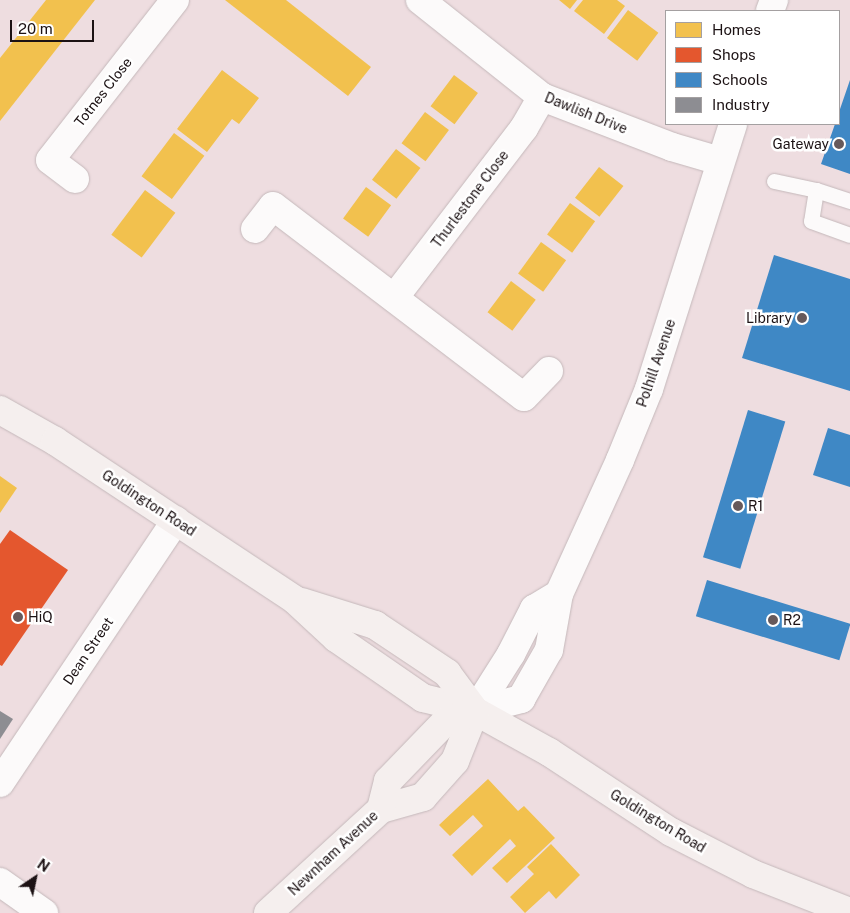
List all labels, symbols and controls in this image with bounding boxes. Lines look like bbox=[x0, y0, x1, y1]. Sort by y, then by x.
scale bar bbox=[12, 10, 96, 42]
legend bbox=[665, 10, 840, 125]
text: 20 m bbox=[18, 20, 53, 37]
text: Homes bbox=[712, 21, 761, 38]
text: Shops bbox=[712, 46, 756, 63]
street label: Totnes Close bbox=[71, 54, 135, 130]
text: Schools bbox=[712, 71, 768, 88]
street label: Dawlish Drive bbox=[542, 89, 630, 137]
text: Industry bbox=[712, 96, 770, 113]
place label: Gateway bbox=[772, 136, 829, 152]
marker: Gateway bbox=[833, 138, 845, 150]
street label: Thurlestone Close bbox=[428, 147, 512, 251]
place label: Library bbox=[746, 310, 792, 326]
marker: Library bbox=[796, 312, 808, 324]
street label: Polhill Avenue bbox=[633, 317, 679, 409]
street label: Goldington Road bbox=[99, 466, 199, 540]
place label: R1 bbox=[748, 498, 763, 514]
marker: R1 bbox=[732, 500, 744, 512]
place label: HiQ bbox=[28, 609, 53, 625]
marker: HiQ bbox=[12, 611, 24, 623]
place label: R2 bbox=[783, 612, 801, 628]
street label: Dean Street bbox=[59, 614, 117, 688]
marker: R2 bbox=[767, 614, 779, 626]
street label: Goldington Road bbox=[607, 786, 709, 856]
street label: Newnham Avenue bbox=[285, 807, 381, 899]
north arrow bbox=[10, 853, 60, 903]
text: N bbox=[34, 856, 52, 875]

